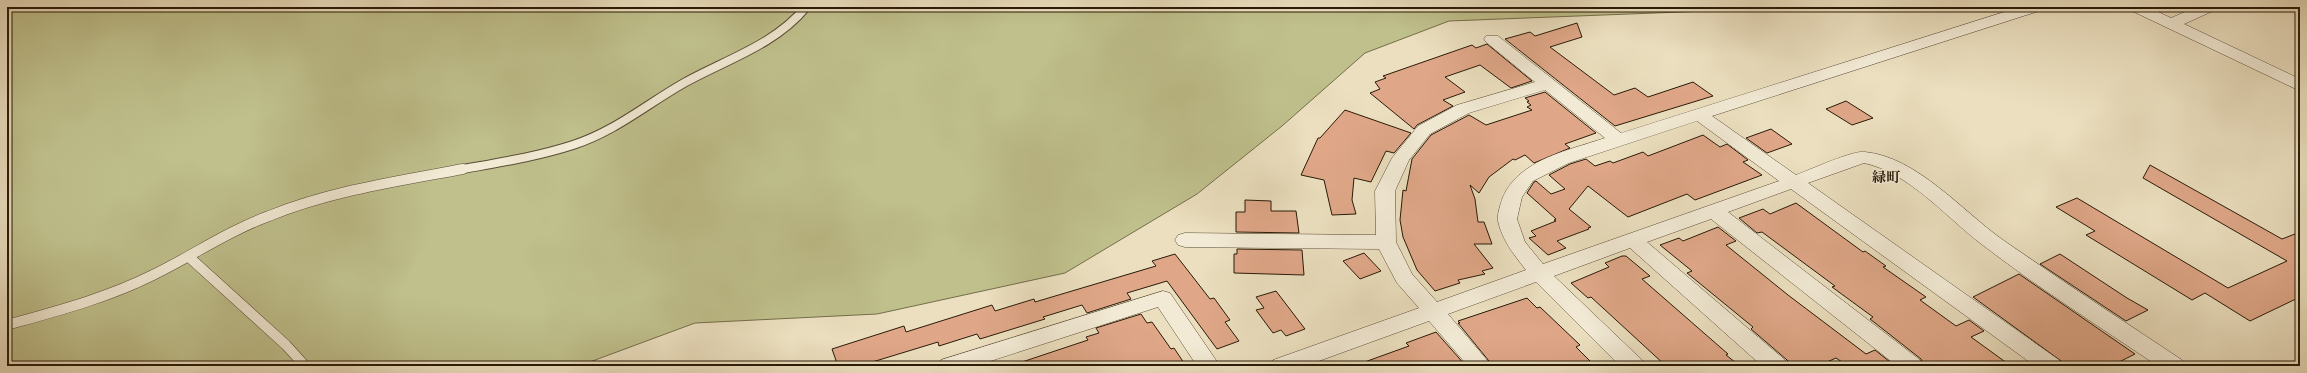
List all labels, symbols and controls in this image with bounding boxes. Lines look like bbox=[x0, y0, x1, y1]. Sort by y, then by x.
district label: 緑町 bbox=[1872, 168, 1901, 187]

